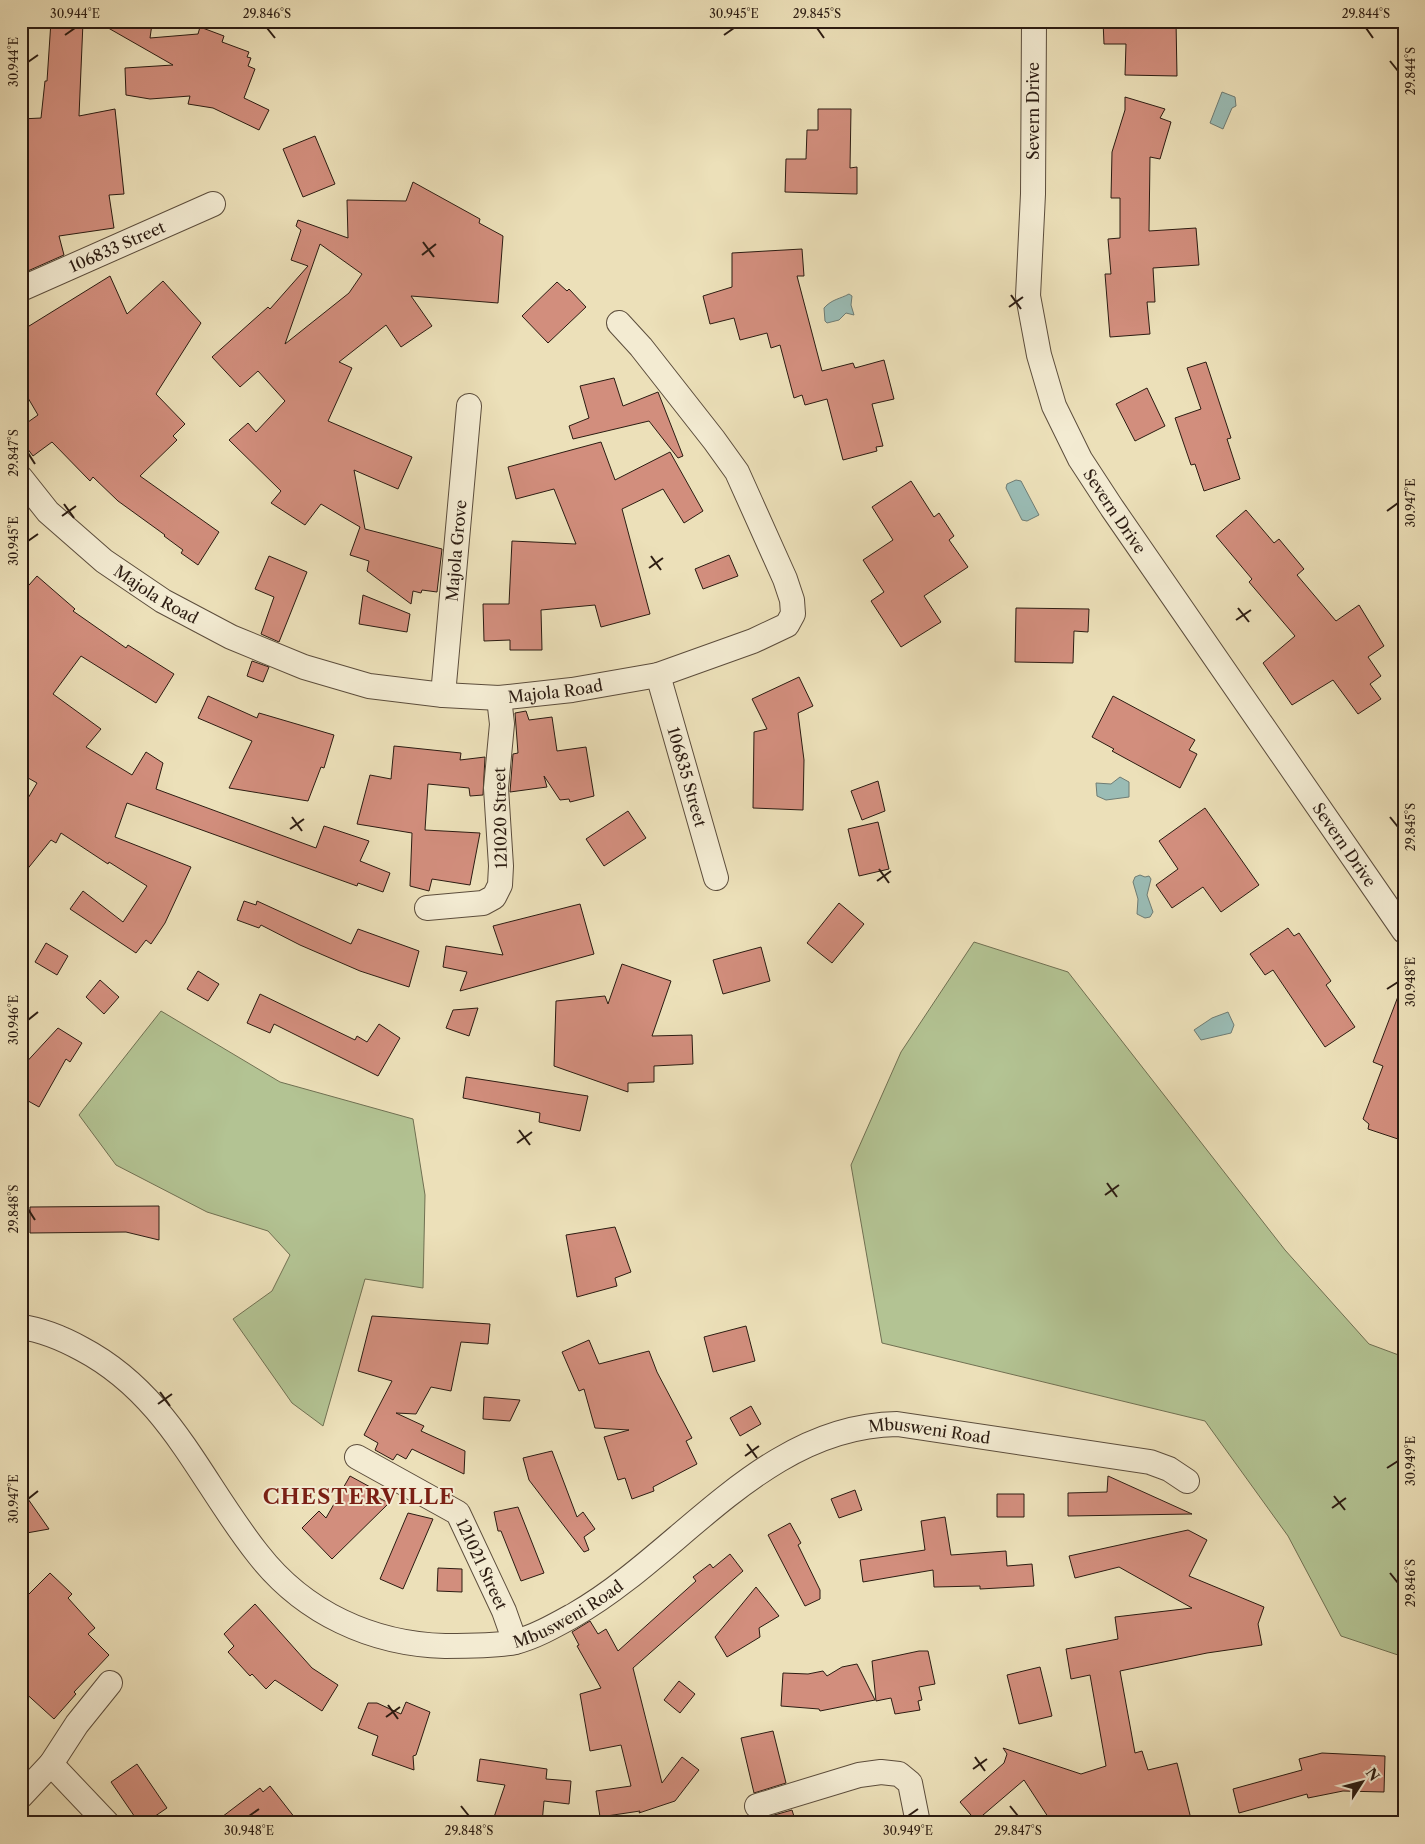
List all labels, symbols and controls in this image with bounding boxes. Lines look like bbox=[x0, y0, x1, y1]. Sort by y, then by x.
text: 30.944°E bbox=[50, 6, 100, 21]
text: 29.846°S bbox=[243, 6, 291, 21]
text: 30.945°E bbox=[709, 6, 759, 21]
text: 29.845°S bbox=[793, 6, 841, 21]
text: 29.844°S bbox=[1342, 6, 1390, 21]
text: 30.944°E bbox=[6, 37, 21, 87]
text: 29.844°S bbox=[1403, 47, 1418, 95]
street label: Severn Drive bbox=[1023, 62, 1043, 160]
street label: 106833 Street bbox=[66, 216, 168, 276]
text: 29.847°S bbox=[6, 429, 21, 477]
street label: Severn Drive bbox=[1079, 465, 1150, 557]
text: 30.947°E bbox=[1403, 479, 1418, 527]
street label: Majola Grove bbox=[441, 499, 471, 602]
text: 30.945°E bbox=[6, 516, 21, 566]
street label: Majola Road bbox=[110, 561, 202, 628]
street label: Majola Road bbox=[507, 675, 605, 707]
street label: 106835 Street bbox=[663, 725, 711, 829]
street label: 121020 Street bbox=[489, 767, 511, 869]
street label: Severn Drive bbox=[1308, 799, 1381, 891]
text: 29.845°S bbox=[1403, 803, 1418, 851]
text: 30.948°E bbox=[1403, 957, 1418, 1007]
text: 30.946°E bbox=[6, 995, 21, 1045]
text: 29.848°S bbox=[6, 1185, 21, 1233]
street label: Mbusweni Road bbox=[867, 1414, 992, 1448]
text: 30.949°E bbox=[1403, 1436, 1418, 1486]
text: 30.947°E bbox=[6, 1475, 21, 1523]
district label: CHESTERVILLE bbox=[263, 1484, 455, 1509]
street label: 121021 Street bbox=[452, 1515, 512, 1613]
text: 29.846°S bbox=[1403, 1559, 1418, 1607]
street label: Mbusweni Road bbox=[511, 1575, 627, 1652]
north arrow bbox=[1338, 1756, 1388, 1806]
text: N bbox=[1362, 1764, 1383, 1785]
text: 30.948°E bbox=[224, 1823, 274, 1838]
text: 29.848°S bbox=[445, 1823, 493, 1838]
text: 30.949°E bbox=[883, 1823, 933, 1838]
text: 29.847°S bbox=[994, 1823, 1042, 1838]

